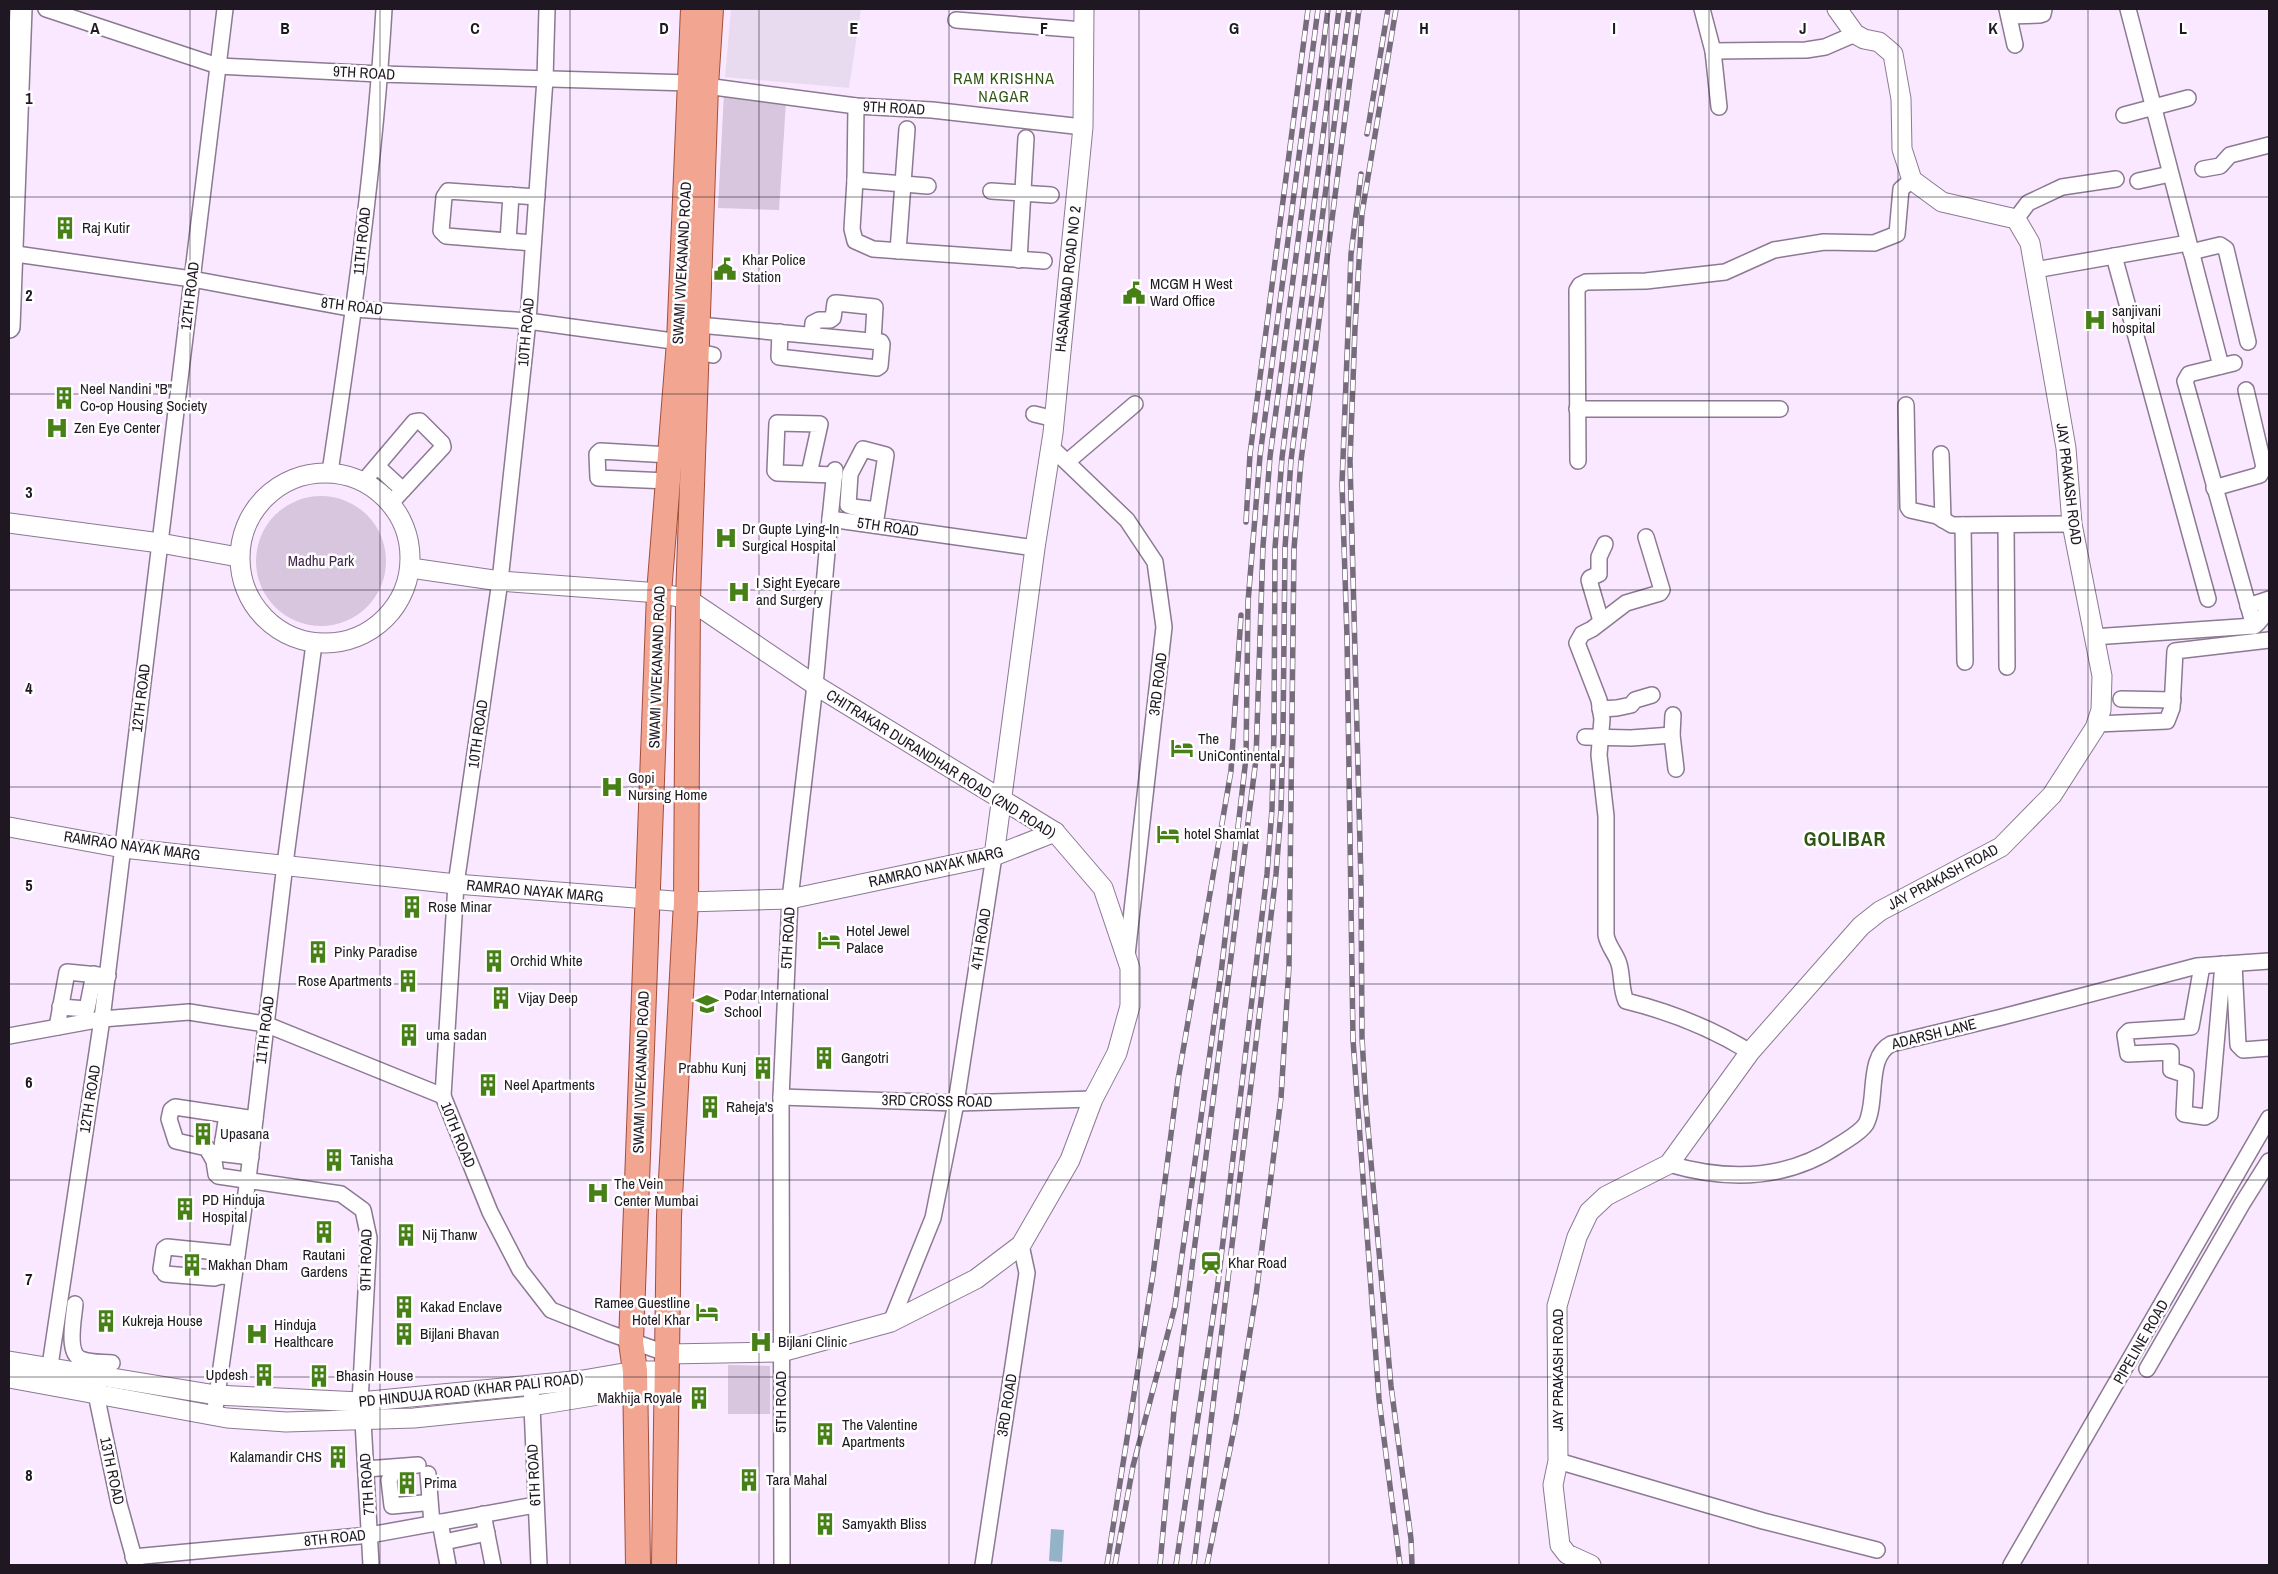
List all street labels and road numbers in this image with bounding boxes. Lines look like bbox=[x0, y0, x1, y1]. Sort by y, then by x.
street label: 9TH ROAD bbox=[332, 60, 396, 85]
street label: 9TH ROAD bbox=[862, 95, 926, 120]
street label: SWAMI VIVEKANAND ROAD bbox=[667, 181, 696, 345]
street label: HASANABAD ROAD NO 2 bbox=[1049, 205, 1086, 353]
street label: 11TH ROAD bbox=[347, 206, 376, 276]
street label: 12TH ROAD bbox=[175, 260, 204, 331]
street label: 8TH ROAD bbox=[320, 291, 384, 320]
street label: 10TH ROAD bbox=[512, 297, 539, 367]
street label: JAY PRAKASH ROAD bbox=[2052, 422, 2087, 546]
street label: 5TH ROAD bbox=[856, 512, 920, 541]
street label: SWAMI VIVEKANAND ROAD bbox=[643, 585, 670, 749]
street label: 3RD ROAD bbox=[1143, 651, 1172, 717]
street label: 12TH ROAD bbox=[126, 662, 155, 733]
street label: CHITRAKAR DURANDHAR ROAD (2ND ROAD) bbox=[822, 684, 1060, 843]
street label: 10TH ROAD bbox=[462, 698, 493, 770]
street label: RAMRAO NAYAK MARG bbox=[62, 826, 202, 865]
street label: JAY PRAKASH ROAD bbox=[1884, 838, 2002, 915]
street label: RAMRAO NAYAK MARG bbox=[866, 841, 1005, 892]
street label: RAMRAO NAYAK MARG bbox=[466, 874, 605, 907]
street label: 5TH ROAD bbox=[775, 906, 800, 970]
street label: 4TH ROAD bbox=[965, 906, 996, 971]
street label: SWAMI VIVEKANAND ROAD bbox=[627, 990, 654, 1154]
street label: 11TH ROAD bbox=[250, 995, 279, 1065]
street label: ADARSH LANE bbox=[1888, 1013, 1979, 1054]
street label: 12TH ROAD bbox=[74, 1063, 105, 1135]
street label: 3RD CROSS ROAD bbox=[881, 1089, 993, 1112]
street label: 10TH ROAD bbox=[436, 1099, 481, 1171]
street label: 9TH ROAD bbox=[354, 1229, 377, 1291]
street label: PIPELINE ROAD bbox=[2108, 1296, 2173, 1388]
street label: JAY PRAKASH ROAD bbox=[1547, 1309, 1568, 1431]
street label: PD HINDUJA ROAD (KHAR PALI ROAD) bbox=[357, 1367, 584, 1412]
street label: 5TH ROAD bbox=[770, 1371, 791, 1433]
street label: 3RD ROAD bbox=[991, 1372, 1022, 1438]
street label: 13TH ROAD bbox=[95, 1435, 130, 1507]
street label: 6TH ROAD bbox=[521, 1443, 546, 1507]
street label: 7TH ROAD bbox=[354, 1452, 379, 1516]
street label: 8TH ROAD bbox=[303, 1524, 367, 1551]

